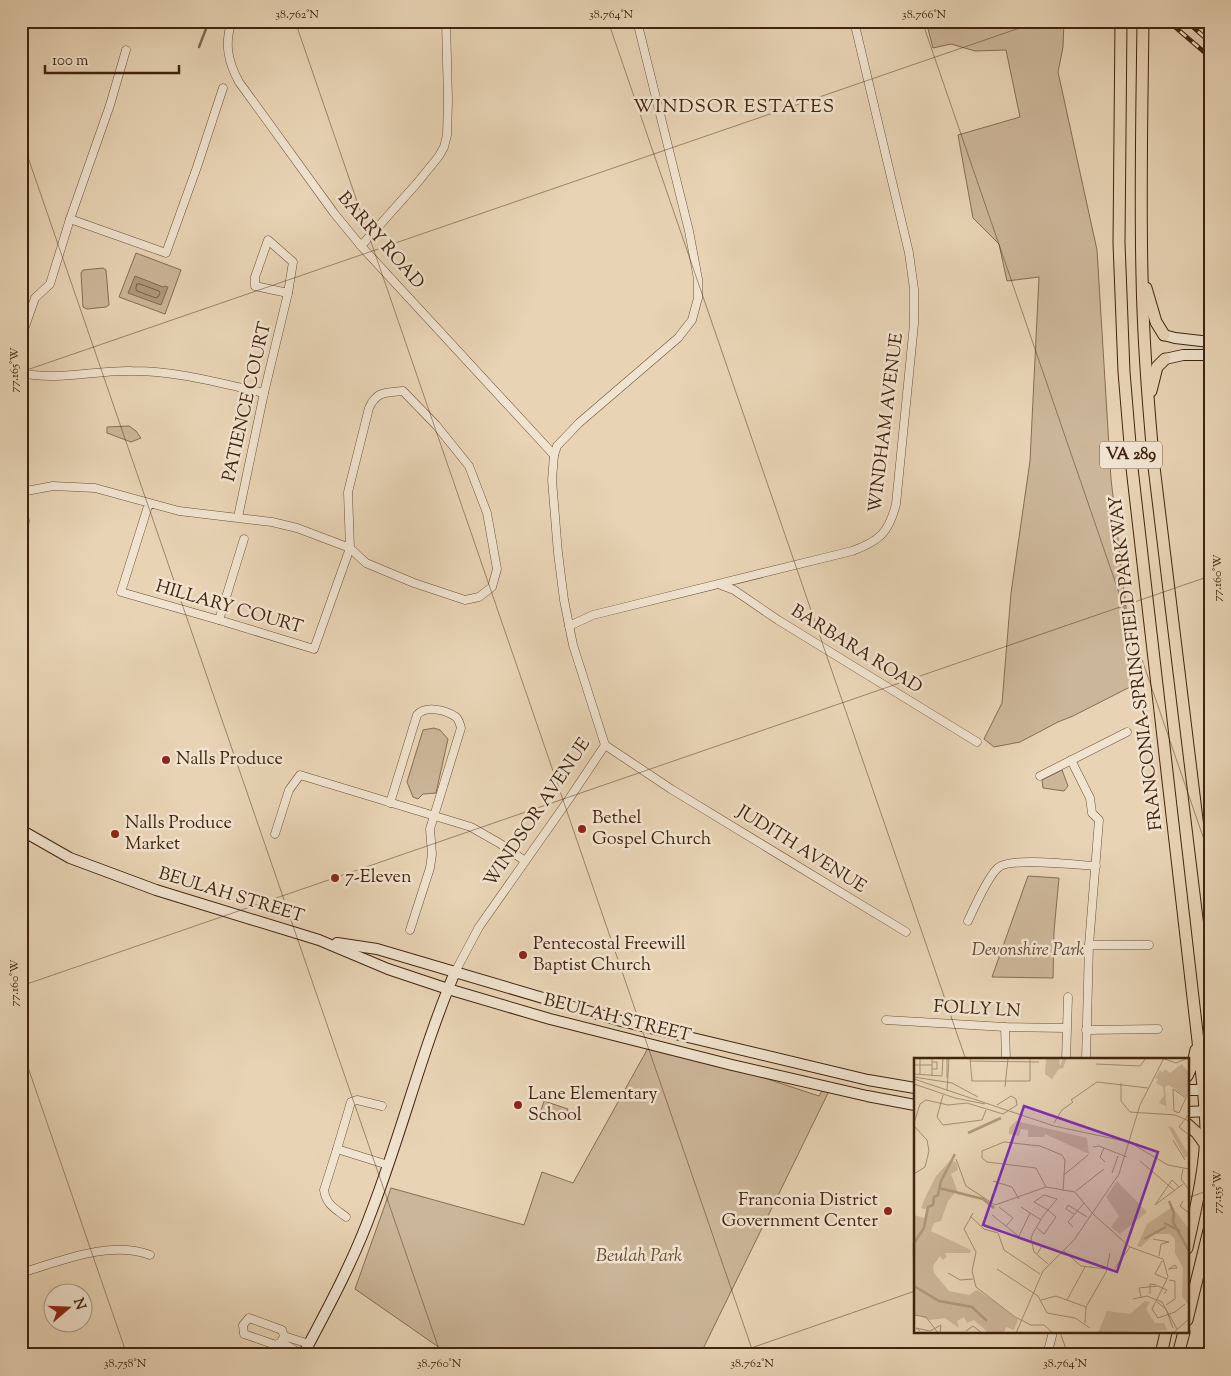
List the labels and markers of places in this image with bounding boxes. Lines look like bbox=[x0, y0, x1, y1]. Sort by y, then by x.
place label: Nalls Produce bbox=[176, 747, 283, 773]
marker: Nalls Produce bbox=[160, 754, 172, 766]
place label: Bethel Gospel Church bbox=[592, 806, 712, 853]
place label: Nalls Produce Market bbox=[125, 811, 232, 858]
marker: Bethel Gospel Church bbox=[576, 823, 588, 835]
marker: Nalls Produce Market bbox=[109, 828, 121, 840]
place label: 7-Eleven bbox=[345, 865, 412, 891]
marker: 7-Eleven bbox=[329, 872, 341, 884]
place label: Pentecostal Freewill Baptist Church bbox=[533, 932, 686, 979]
marker: Pentecostal Freewill Baptist Church bbox=[517, 949, 529, 961]
place label: Lane Elementary School bbox=[528, 1082, 657, 1129]
marker: Lane Elementary School bbox=[512, 1099, 524, 1111]
place label: Franconia District Government Center bbox=[722, 1188, 878, 1235]
marker: Franconia District Government Center bbox=[882, 1205, 894, 1217]

